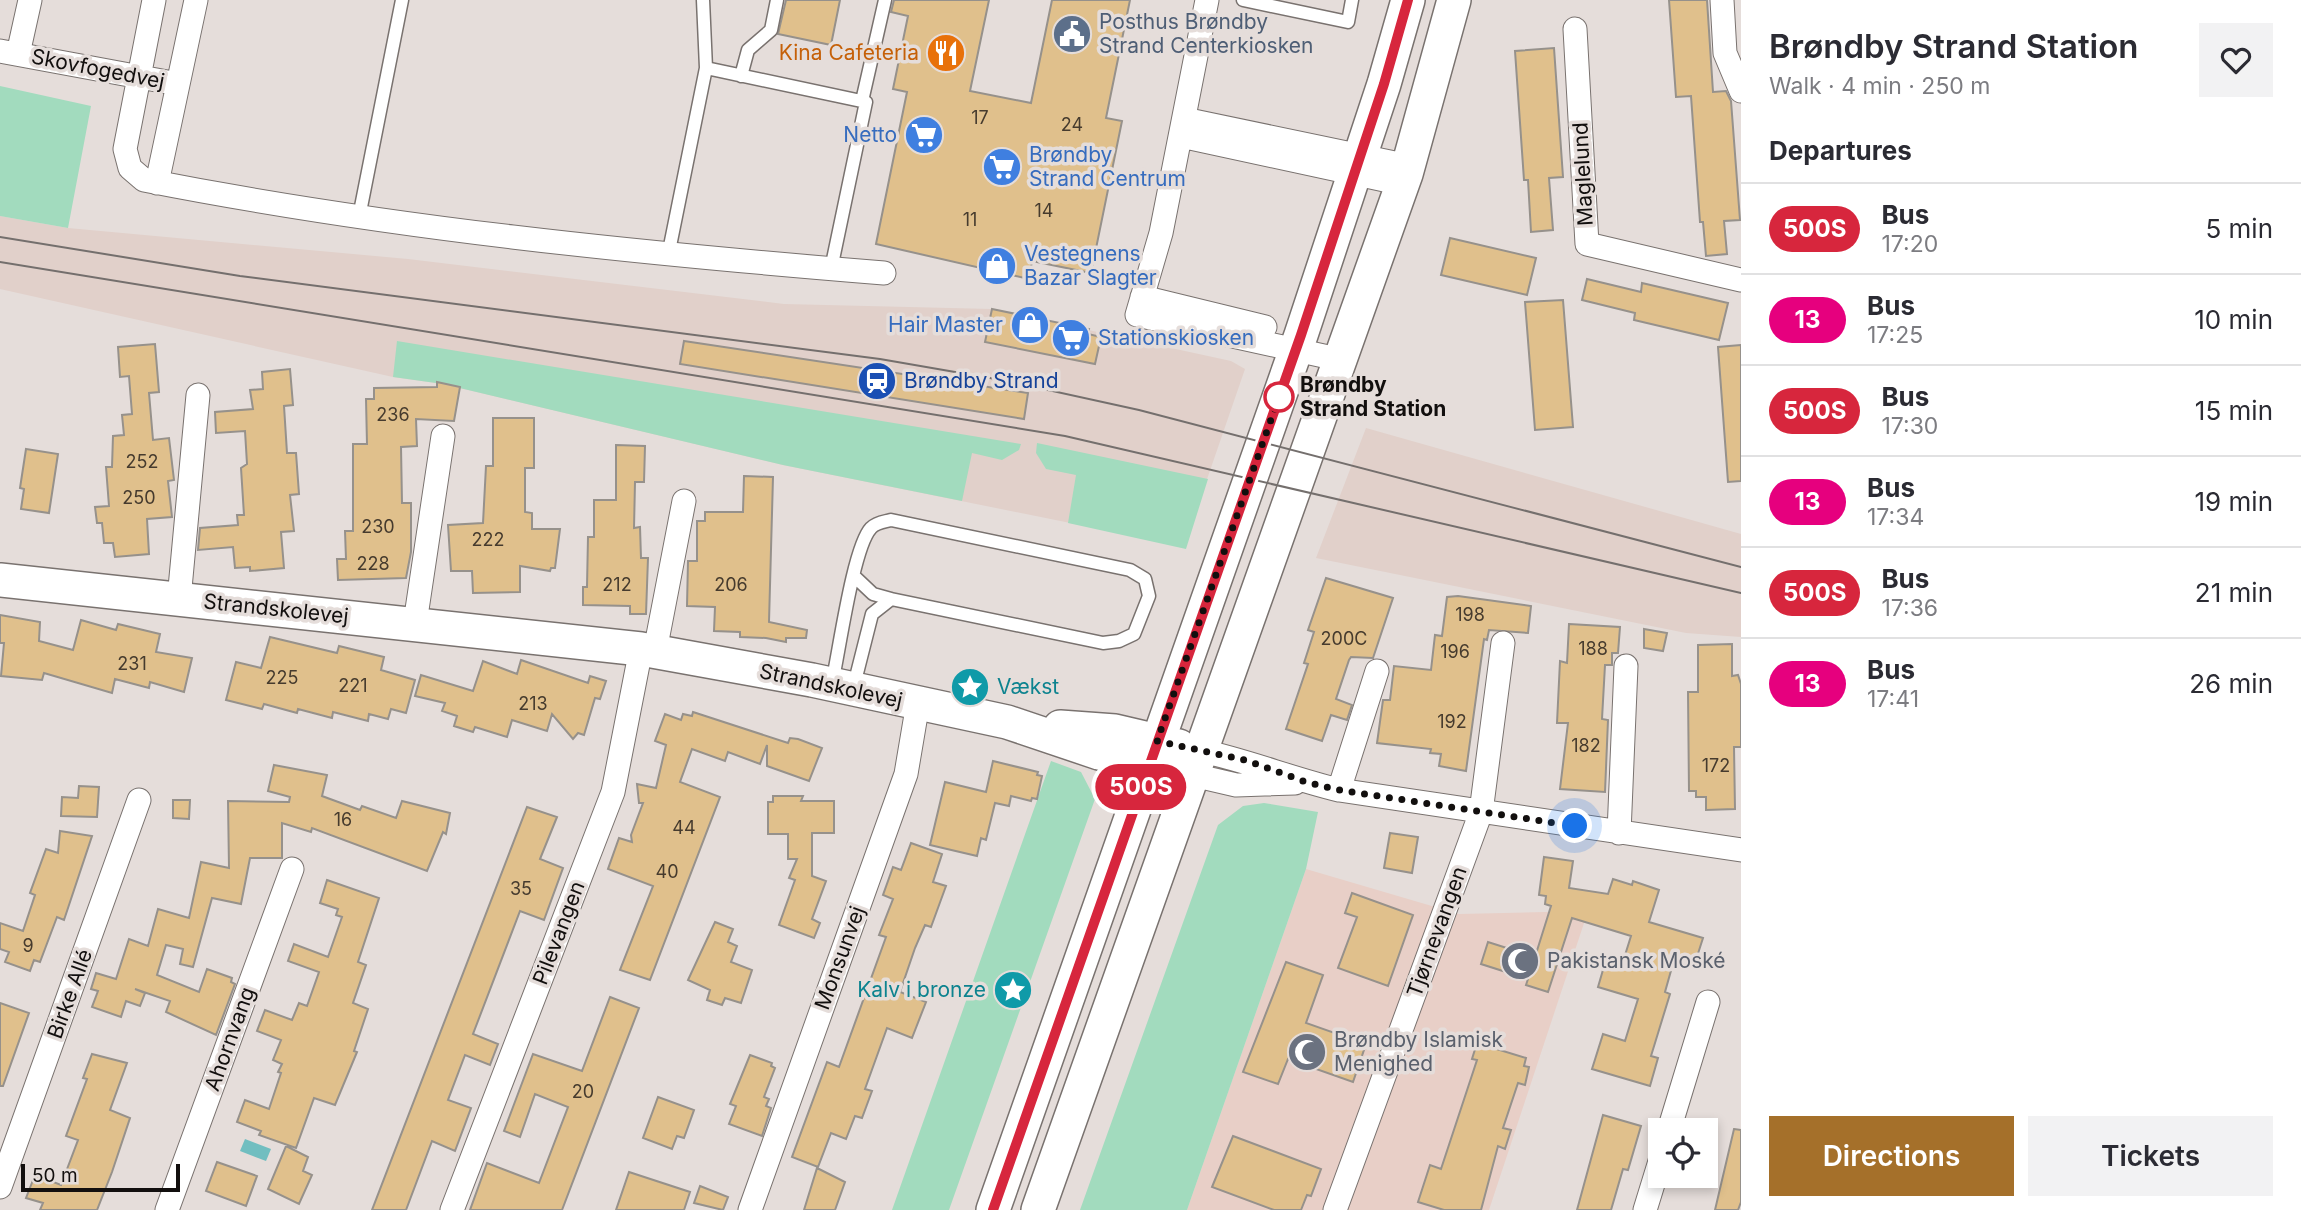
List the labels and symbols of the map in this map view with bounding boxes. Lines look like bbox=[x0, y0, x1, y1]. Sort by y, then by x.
place label: Posthus Brøndby Strand Centerkiosken bbox=[1099, 9, 1313, 58]
public building icon: Posthus Brøndby Strand Centerkiosken bbox=[1051, 13, 1093, 55]
restaurant icon: Kina Cafeteria bbox=[925, 32, 967, 74]
place label: Kina Cafeteria bbox=[779, 40, 919, 65]
street label: Skovfogedvej bbox=[29, 43, 167, 94]
house number: 17 bbox=[971, 107, 989, 128]
supermarket icon: Netto bbox=[903, 114, 945, 156]
house number: 24 bbox=[1061, 114, 1083, 135]
place label: Netto bbox=[843, 122, 897, 147]
street label: Maglelund bbox=[1567, 122, 1598, 226]
place label: Brøndby Strand Centrum bbox=[1029, 142, 1186, 191]
supermarket icon: Brøndby Strand Centrum bbox=[981, 146, 1023, 188]
house number: 14 bbox=[1035, 200, 1053, 221]
house number: 11 bbox=[963, 209, 977, 230]
place label: Vestegnens Bazar Slagter bbox=[1024, 241, 1157, 290]
shop icon: Vestegnens Bazar Slagter bbox=[976, 245, 1018, 287]
shop icon: Hair Master bbox=[1009, 304, 1051, 346]
place label: Hair Master bbox=[888, 312, 1003, 337]
supermarket icon: Stationskiosken bbox=[1050, 317, 1092, 359]
place label: Stationskiosken bbox=[1098, 325, 1254, 350]
station icon: Brøndby Strand bbox=[856, 360, 898, 402]
place label: Brøndby Strand bbox=[904, 368, 1059, 393]
place label: Brøndby Strand Station bbox=[1300, 372, 1446, 421]
marker: Brøndby Strand Station bbox=[1264, 382, 1294, 412]
house number: 236 bbox=[376, 404, 410, 425]
house number: 252 bbox=[126, 451, 158, 472]
house number: 250 bbox=[122, 487, 156, 508]
house number: 230 bbox=[361, 516, 395, 537]
house number: 222 bbox=[472, 529, 504, 550]
house number: 228 bbox=[356, 553, 390, 574]
house number: 212 bbox=[602, 574, 632, 595]
house number: 206 bbox=[714, 574, 748, 595]
street label: Strandskolevej bbox=[202, 588, 350, 629]
house number: 198 bbox=[1455, 604, 1485, 625]
house number: 200C bbox=[1321, 628, 1367, 649]
house number: 188 bbox=[1578, 638, 1608, 659]
house number: 196 bbox=[1440, 641, 1470, 662]
house number: 231 bbox=[117, 653, 147, 674]
street label: Strandskolevej bbox=[757, 658, 905, 713]
place icon: Vækst bbox=[949, 666, 991, 708]
house number: 225 bbox=[266, 667, 298, 688]
place label: Vækst bbox=[997, 674, 1059, 699]
house number: 221 bbox=[338, 675, 368, 696]
house number: 213 bbox=[518, 693, 548, 714]
house number: 192 bbox=[1437, 711, 1467, 732]
house number: 182 bbox=[1571, 735, 1601, 756]
house number: 172 bbox=[1702, 755, 1730, 776]
line badge: 500S bbox=[1092, 764, 1190, 810]
your location bbox=[1557, 808, 1592, 843]
house number: 16 bbox=[334, 809, 352, 830]
house number: 44 bbox=[672, 817, 696, 838]
house number: 40 bbox=[656, 861, 678, 882]
street label: Tjørnevangen bbox=[1401, 863, 1472, 1001]
house number: 35 bbox=[510, 878, 532, 899]
street label: Pilevangen bbox=[527, 878, 590, 988]
street label: Monsunvej bbox=[809, 903, 870, 1013]
house number: 9 bbox=[22, 935, 34, 956]
mosque icon: Pakistansk Moské bbox=[1499, 940, 1541, 982]
street label: Birke Allé bbox=[42, 946, 97, 1042]
place label: Pakistansk Moské bbox=[1547, 948, 1726, 973]
place icon: Kalv i bronze bbox=[992, 969, 1034, 1011]
place label: Kalv i bronze bbox=[857, 977, 986, 1002]
street label: Ahornvang bbox=[199, 984, 260, 1094]
place label: Brøndby Islamisk Menighed bbox=[1334, 1027, 1503, 1076]
mosque icon: Brøndby Islamisk Menighed bbox=[1286, 1031, 1328, 1073]
house number: 20 bbox=[572, 1081, 594, 1102]
scale bar bbox=[21, 1161, 180, 1193]

